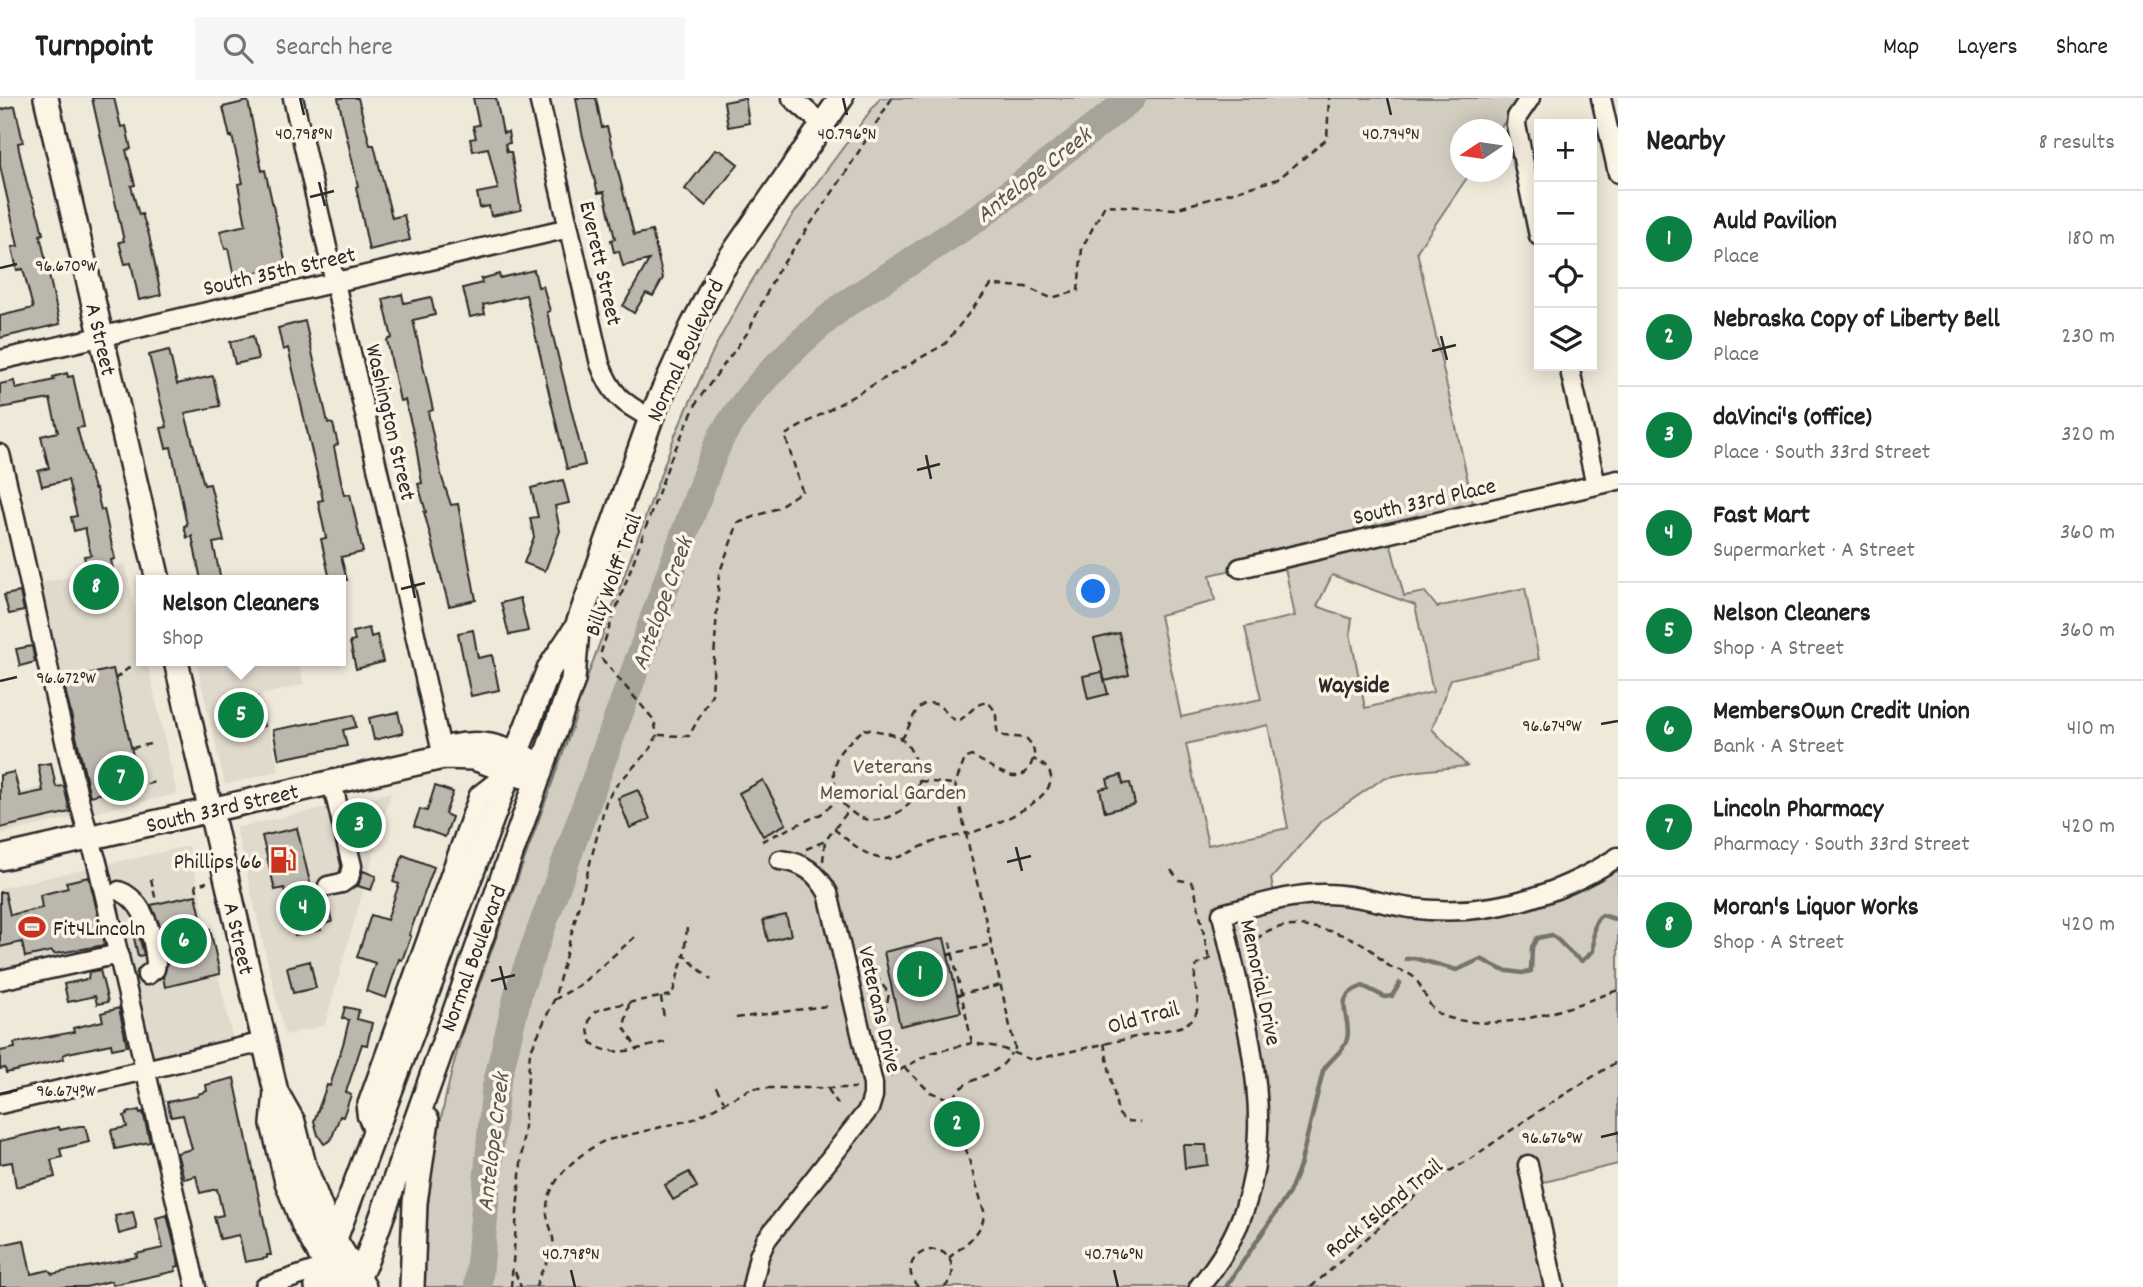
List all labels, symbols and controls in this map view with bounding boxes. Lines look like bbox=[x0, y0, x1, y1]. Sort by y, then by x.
search box bbox=[195, 17, 685, 80]
text: Turnpoint bbox=[35, 25, 153, 72]
icon: search bbox=[219, 29, 257, 67]
text: Search here bbox=[275, 30, 393, 67]
text: Map bbox=[1883, 31, 1919, 65]
text: Layers bbox=[1957, 31, 2018, 65]
text: Share bbox=[2056, 31, 2108, 65]
water label: Antelope Creek bbox=[970, 119, 1102, 233]
north arrow bbox=[1450, 119, 1513, 182]
map controls bbox=[1534, 119, 1597, 371]
button: + bbox=[1534, 119, 1597, 182]
text: Nearby bbox=[1646, 122, 1724, 165]
text: 40.798°N bbox=[275, 123, 333, 148]
text: 40.796°N bbox=[818, 123, 876, 148]
text: 40.794°N bbox=[1362, 123, 1420, 148]
text: 8 results bbox=[2039, 127, 2115, 160]
button: − bbox=[1534, 182, 1597, 245]
street label: Everett Street bbox=[568, 198, 629, 329]
text: Auld Pavilion bbox=[1713, 204, 1837, 241]
text: 1 bbox=[1666, 223, 1672, 256]
text: 180 m bbox=[2067, 223, 2115, 256]
street label: South 35th Street bbox=[200, 240, 359, 307]
text: Place bbox=[1713, 241, 1759, 274]
button: locate bbox=[1534, 245, 1597, 308]
text: 96.670°W bbox=[35, 255, 98, 280]
street label: Normal Boulevard bbox=[640, 275, 735, 428]
street label: A Street bbox=[74, 300, 123, 379]
text: Nebraska Copy of Liberty Bell bbox=[1713, 302, 2000, 339]
button: layers bbox=[1534, 308, 1597, 371]
text: 2 bbox=[1664, 321, 1674, 354]
text: 230 m bbox=[2061, 321, 2115, 354]
text: Place bbox=[1713, 339, 1759, 372]
street label: Washington Street bbox=[355, 341, 423, 504]
text: daVinci's (office) bbox=[1713, 400, 1872, 437]
text: 3 bbox=[1664, 419, 1674, 452]
text: 320 m bbox=[2061, 419, 2115, 452]
text: Place · South 33rd Street bbox=[1713, 437, 1930, 470]
street label: South 33rd Place bbox=[1350, 471, 1499, 536]
text: Fast Mart bbox=[1713, 498, 1810, 535]
street label: Billy Wolff Trail bbox=[578, 509, 653, 641]
text: 4 bbox=[1664, 517, 1674, 550]
text: 360 m bbox=[2060, 517, 2115, 550]
water label: Antelope Creek bbox=[624, 531, 704, 675]
text: Supermarket · A Street bbox=[1713, 535, 1915, 568]
pin: 8 bbox=[73, 561, 119, 613]
your location bbox=[1076, 574, 1110, 608]
popup bbox=[136, 575, 346, 666]
text: Nelson Cleaners bbox=[162, 586, 320, 623]
text: Nelson Cleaners bbox=[1713, 596, 1871, 633]
text: 5 bbox=[1664, 615, 1674, 648]
text: 360 m bbox=[2060, 615, 2115, 648]
text: Shop bbox=[162, 623, 204, 656]
text: Shop · A Street bbox=[1713, 633, 1844, 666]
text: 96.672°W bbox=[36, 667, 97, 692]
district label: Wayside bbox=[1318, 670, 1390, 704]
pin: 5 bbox=[218, 689, 264, 741]
text: MembersOwn Credit Union bbox=[1713, 694, 1970, 731]
text: 6 bbox=[1663, 713, 1675, 746]
text: 410 m bbox=[2067, 713, 2115, 746]
text: 96.674°W bbox=[1522, 715, 1582, 740]
text: Bank · A Street bbox=[1713, 731, 1844, 764]
pin: 7 bbox=[98, 752, 144, 804]
park label: Veterans Memorial Garden bbox=[820, 752, 966, 811]
street label: South 33rd Street bbox=[143, 777, 302, 844]
text: Lincoln Pharmacy bbox=[1713, 792, 1883, 829]
pin: 3 bbox=[336, 799, 382, 851]
text: 7 bbox=[1665, 811, 1673, 844]
text: 420 m bbox=[2062, 811, 2115, 844]
text: Pharmacy · South 33rd Street bbox=[1713, 829, 1970, 862]
fuel station icon: Phillips 66 bbox=[268, 845, 298, 875]
place label: Phillips 66 bbox=[174, 847, 262, 880]
street label: Normal Boulevard bbox=[433, 881, 517, 1037]
pin: 4 bbox=[280, 882, 326, 934]
text: Moran's Liquor Works bbox=[1713, 890, 1919, 927]
street label: A Street bbox=[212, 899, 261, 978]
text: 8 bbox=[1664, 909, 1674, 942]
text: 420 m bbox=[2062, 909, 2115, 942]
sports icon: Fit4Lincoln bbox=[17, 912, 47, 942]
place label: Fit4Lincoln bbox=[53, 914, 145, 947]
pin: 6 bbox=[161, 915, 207, 967]
street label: Memorial Drive bbox=[1229, 917, 1288, 1049]
text: Shop · A Street bbox=[1713, 927, 1844, 960]
street label: Veterans Drive bbox=[847, 943, 908, 1076]
pin: 1 bbox=[897, 948, 943, 1000]
street label: Old Trail bbox=[1104, 994, 1184, 1045]
water label: Antelope Creek bbox=[470, 1069, 521, 1213]
text: 96.674°W bbox=[36, 1080, 96, 1105]
pin: 2 bbox=[934, 1098, 980, 1150]
text: 96.676°W bbox=[1522, 1127, 1583, 1152]
street label: Rock Island Trail bbox=[1319, 1151, 1452, 1268]
text: 40.798°N bbox=[542, 1243, 600, 1268]
text: 40.796°N bbox=[1085, 1243, 1143, 1268]

